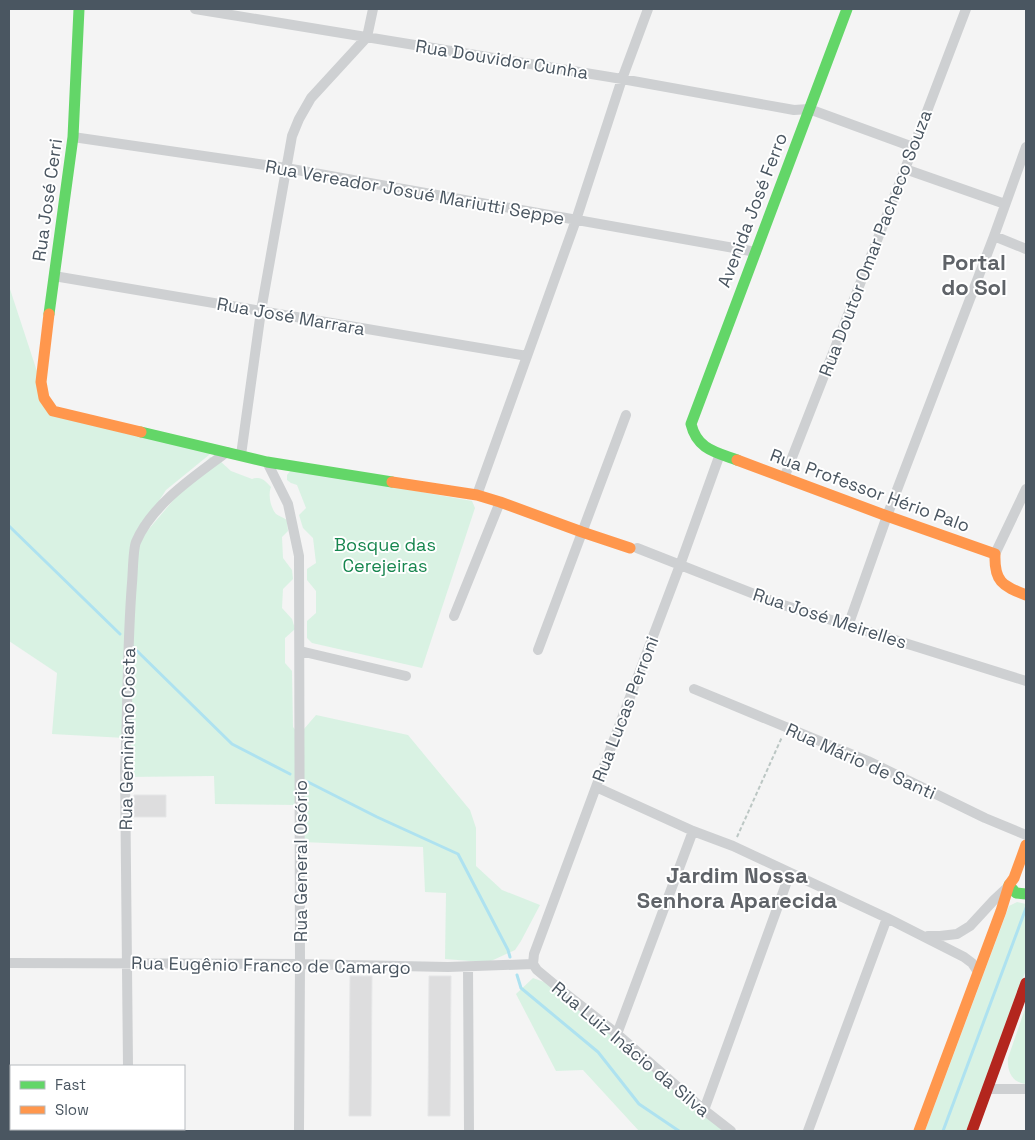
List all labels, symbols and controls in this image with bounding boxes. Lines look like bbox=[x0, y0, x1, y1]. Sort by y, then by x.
street label: Rua Douvidor Cunha bbox=[414, 34, 590, 84]
street label: Rua Doutor Omar Pacheco Souza bbox=[813, 106, 937, 380]
street label: Avenida José Ferro bbox=[712, 129, 792, 291]
street label: Rua José Cerri bbox=[27, 137, 67, 263]
street label: Rua Vereador Josué Mariutti Seppe bbox=[264, 154, 566, 230]
district label: Portal do Sol bbox=[941, 248, 1007, 301]
street label: Rua José Marrara bbox=[215, 292, 367, 340]
street label: Rua Professor Hério Palo bbox=[767, 443, 973, 537]
park label: Bosque das Cerejeiras bbox=[334, 533, 436, 577]
street label: Rua José Meirelles bbox=[750, 582, 910, 654]
street label: Rua Lucas Perroni bbox=[587, 633, 663, 785]
street label: Rua Geminiano Costa bbox=[114, 647, 140, 831]
street label: Rua Mário de Santi bbox=[782, 718, 940, 804]
street label: Rua General Osório bbox=[289, 780, 312, 942]
district label: Jardim Nossa Senhora Aparecida bbox=[637, 861, 837, 914]
street label: Rua Eugênio Franco de Camargo bbox=[131, 951, 411, 979]
street label: Rua Luiz Inácio da Silva bbox=[547, 976, 715, 1122]
legend bbox=[10, 1065, 185, 1130]
text: Fast bbox=[55, 1075, 86, 1094]
text: Slow bbox=[55, 1100, 89, 1119]

